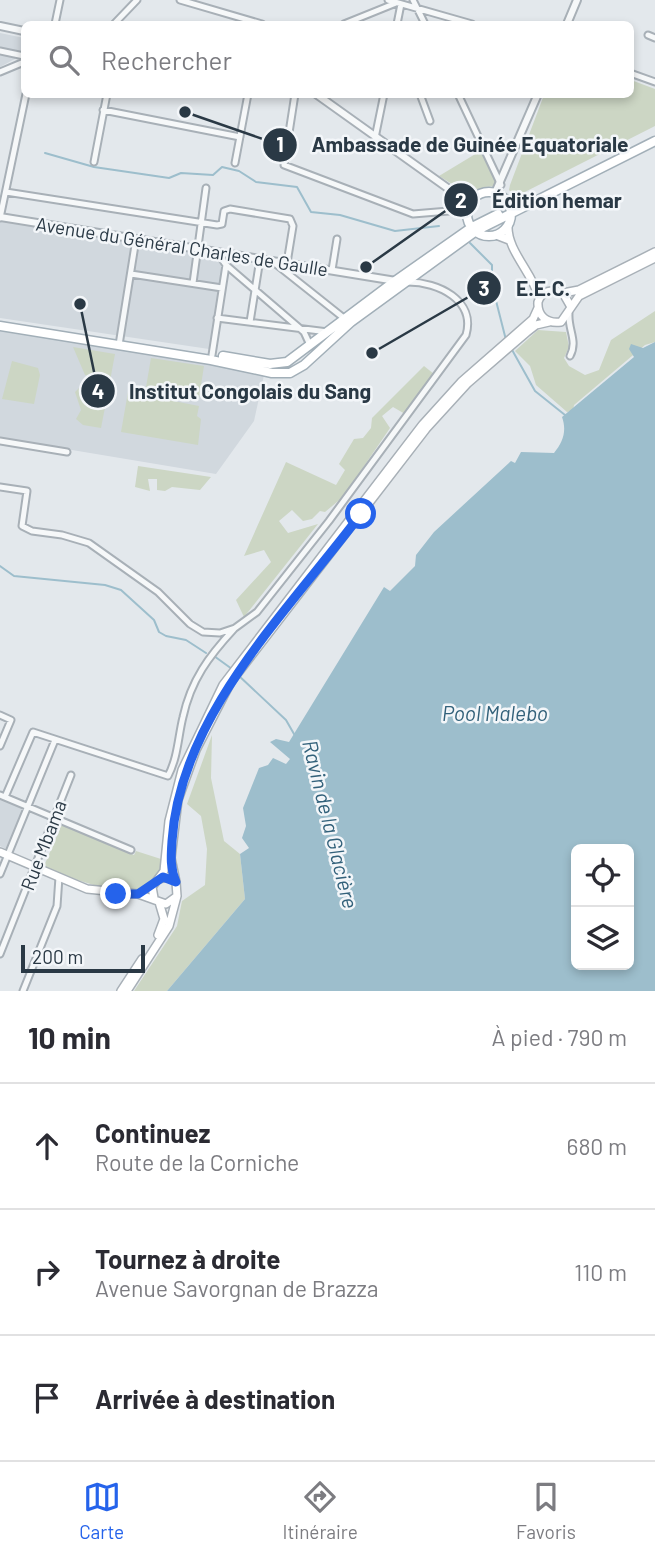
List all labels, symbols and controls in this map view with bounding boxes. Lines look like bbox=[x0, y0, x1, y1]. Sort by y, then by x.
search box bbox=[21, 21, 634, 98]
icon: search bbox=[45, 41, 83, 79]
text: Rechercher bbox=[101, 44, 232, 75]
callout: Ambassade de Guinée Equatoriale bbox=[263, 124, 643, 166]
text: 1 bbox=[276, 131, 284, 156]
text: Ambassade de Guinée Equatoriale bbox=[312, 131, 628, 156]
callout: Édition hemar bbox=[443, 179, 636, 221]
text: 2 bbox=[455, 187, 467, 212]
text: Édition hemar bbox=[492, 187, 622, 212]
street label: Avenue du Général Charles de Gaulle bbox=[34, 212, 330, 280]
callout: E.E.C. bbox=[467, 267, 584, 309]
text: 3 bbox=[478, 275, 490, 300]
text: E.E.C. bbox=[516, 275, 570, 300]
callout: Institut Congolais du Sang bbox=[80, 370, 385, 412]
text: 4 bbox=[92, 378, 104, 403]
text: Institut Congolais du Sang bbox=[129, 378, 371, 403]
route start bbox=[345, 498, 376, 529]
water label: Pool Malebo bbox=[442, 700, 548, 725]
water label: Ravin de la Glacière bbox=[298, 737, 364, 911]
street label: Rue Mbama bbox=[15, 797, 71, 893]
map controls bbox=[571, 844, 634, 970]
button: locate bbox=[571, 844, 634, 907]
route end bbox=[100, 878, 131, 909]
button: layers bbox=[571, 907, 634, 970]
scale bar bbox=[21, 942, 145, 974]
text: 200 m bbox=[32, 945, 83, 968]
text: 10 min bbox=[28, 1019, 111, 1055]
text: À pied · 790 m bbox=[492, 1023, 627, 1051]
text: Continuez bbox=[95, 1117, 211, 1148]
icon: ahead bbox=[28, 1127, 66, 1165]
text: 680 m bbox=[567, 1132, 627, 1160]
text: Route de la Corniche bbox=[95, 1148, 299, 1176]
text: Tournez à droite bbox=[95, 1243, 280, 1274]
icon: right bbox=[28, 1253, 66, 1291]
text: 110 m bbox=[574, 1258, 627, 1286]
text: Avenue Savorgnan de Brazza bbox=[95, 1274, 378, 1302]
icon: arrive bbox=[28, 1379, 66, 1417]
text: Arrivée à destination bbox=[95, 1383, 335, 1414]
tab: Carte bbox=[79, 1478, 124, 1543]
tab: Itinéraire bbox=[282, 1478, 358, 1543]
tab: Favoris bbox=[516, 1478, 576, 1543]

